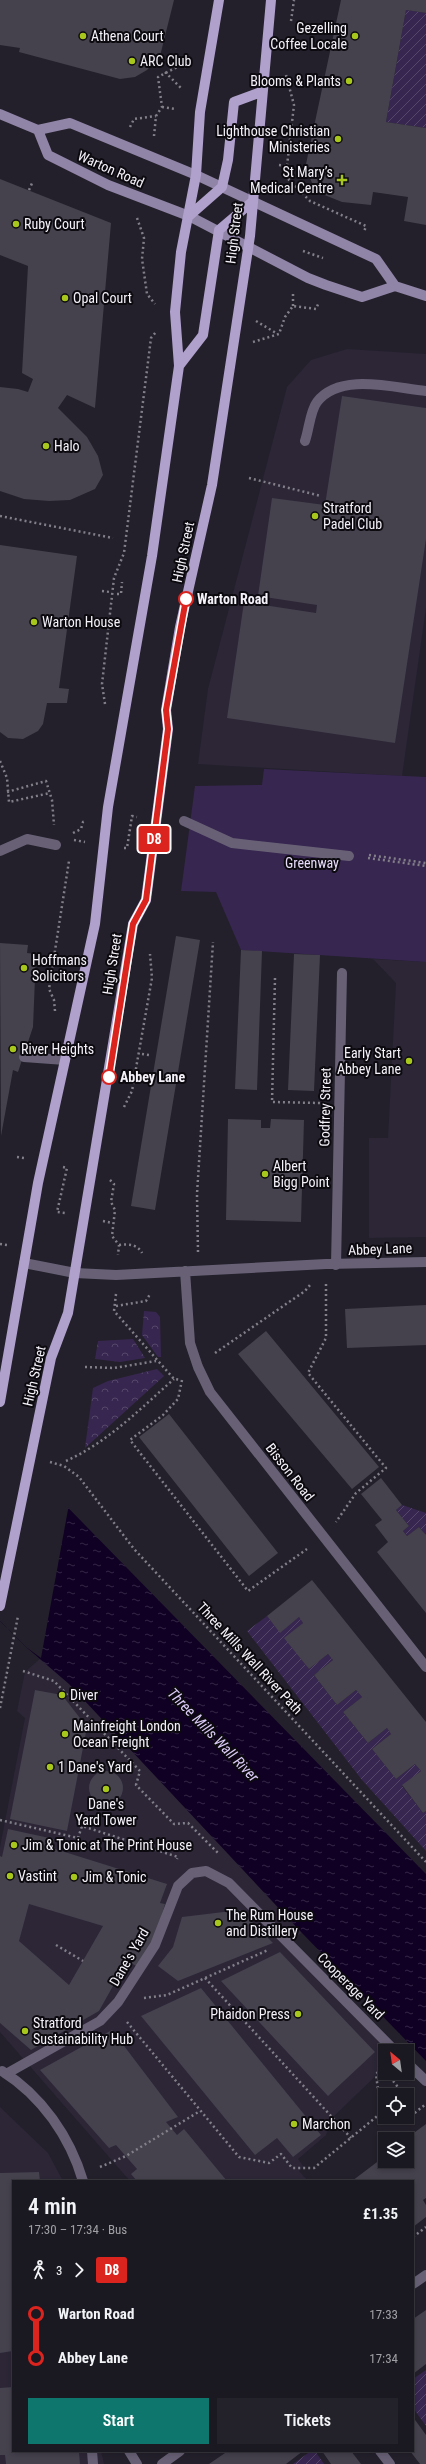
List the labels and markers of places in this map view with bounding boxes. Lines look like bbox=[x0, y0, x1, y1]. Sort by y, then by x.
place label: Gezelling Coffee Locale bbox=[270, 20, 347, 52]
place label: Athena Court bbox=[91, 28, 164, 44]
marker: Athena Court bbox=[78, 31, 88, 41]
marker: Gezelling Coffee Locale bbox=[350, 31, 360, 41]
place label: ARC Club bbox=[140, 53, 192, 69]
marker: ARC Club bbox=[127, 56, 137, 66]
place label: Blooms & Plants bbox=[250, 73, 341, 89]
marker: Blooms & Plants bbox=[344, 76, 354, 86]
place label: Lighthouse Christian Ministeries bbox=[216, 123, 330, 155]
marker: Lighthouse Christian Ministeries bbox=[333, 134, 343, 144]
place label: St Mary’s Medical Centre bbox=[250, 164, 333, 196]
marker: St Mary’s Medical Centre bbox=[336, 174, 348, 186]
place label: Ruby Court bbox=[24, 216, 85, 232]
marker: Ruby Court bbox=[11, 219, 21, 229]
place label: Opal Court bbox=[73, 290, 132, 306]
marker: Opal Court bbox=[60, 293, 70, 303]
place label: Halo bbox=[54, 438, 80, 454]
marker: Halo bbox=[41, 441, 51, 451]
place label: Stratford Padel Club bbox=[323, 500, 382, 532]
marker: Stratford Padel Club bbox=[310, 511, 320, 521]
marker: Warton Road bbox=[178, 591, 194, 607]
place label: Warton Road bbox=[197, 591, 268, 607]
place label: Warton House bbox=[42, 614, 121, 630]
marker: Warton House bbox=[29, 617, 39, 627]
place label: Hoffmans Solicitors bbox=[32, 952, 87, 984]
marker: Hoffmans Solicitors bbox=[19, 963, 29, 973]
place label: River Heights bbox=[21, 1041, 94, 1057]
marker: River Heights bbox=[8, 1044, 18, 1054]
place label: Early Start Abbey Lane bbox=[337, 1045, 401, 1077]
marker: Early Start Abbey Lane bbox=[404, 1056, 414, 1066]
marker: Abbey Lane bbox=[101, 1069, 117, 1085]
place label: Abbey Lane bbox=[120, 1069, 185, 1085]
place label: Albert Bigg Point bbox=[273, 1158, 330, 1190]
marker: Albert Bigg Point bbox=[260, 1169, 270, 1179]
place label: Diver bbox=[70, 1687, 98, 1703]
marker: Diver bbox=[57, 1690, 67, 1700]
place label: Mainfreight London Ocean Freight bbox=[73, 1718, 181, 1750]
marker: Mainfreight London Ocean Freight bbox=[60, 1729, 70, 1739]
place label: 1 Dane's Yard bbox=[58, 1759, 132, 1775]
marker: 1 Dane's Yard bbox=[45, 1762, 55, 1772]
marker: Dane's Yard Tower bbox=[101, 1784, 111, 1794]
place label: Dane's Yard Tower bbox=[75, 1796, 137, 1828]
place label: Jim & Tonic at The Print House bbox=[22, 1837, 192, 1853]
marker: Jim & Tonic at The Print House bbox=[9, 1840, 19, 1850]
place label: Vastint bbox=[18, 1868, 57, 1884]
place label: Jim & Tonic bbox=[82, 1869, 146, 1885]
marker: Vastint bbox=[5, 1871, 15, 1881]
marker: Jim & Tonic bbox=[69, 1872, 79, 1882]
place label: The Rum House and Distillery bbox=[226, 1907, 314, 1939]
marker: The Rum House and Distillery bbox=[213, 1918, 223, 1928]
place label: Phaidon Press bbox=[210, 2006, 290, 2022]
marker: Phaidon Press bbox=[293, 2009, 303, 2019]
place label: Stratford Sustainability Hub bbox=[33, 2015, 133, 2047]
marker: Stratford Sustainability Hub bbox=[20, 2026, 30, 2036]
place label: Marchon bbox=[302, 2116, 350, 2132]
marker: Marchon bbox=[289, 2119, 299, 2129]

